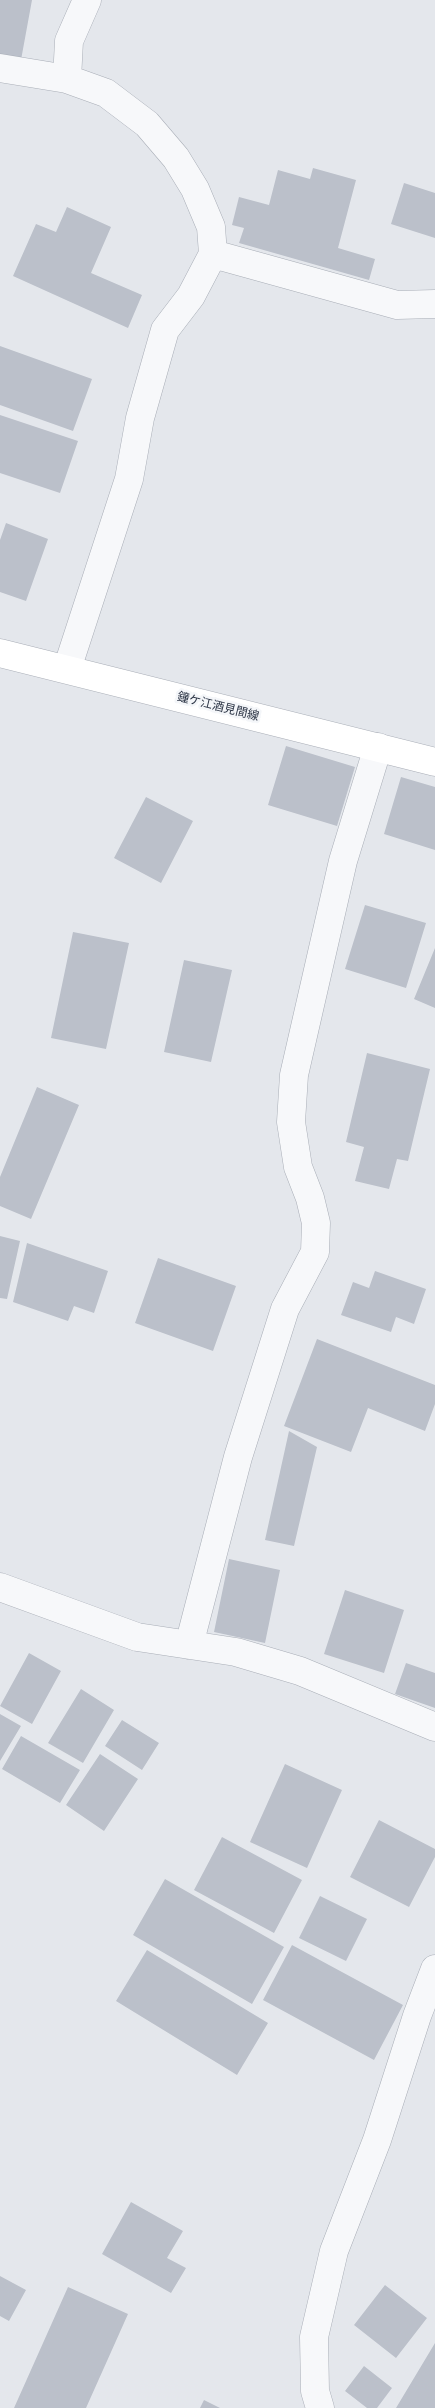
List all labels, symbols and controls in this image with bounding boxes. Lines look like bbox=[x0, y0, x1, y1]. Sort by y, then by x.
street label: 鐘ケ江酒見間線 bbox=[176, 690, 260, 724]

